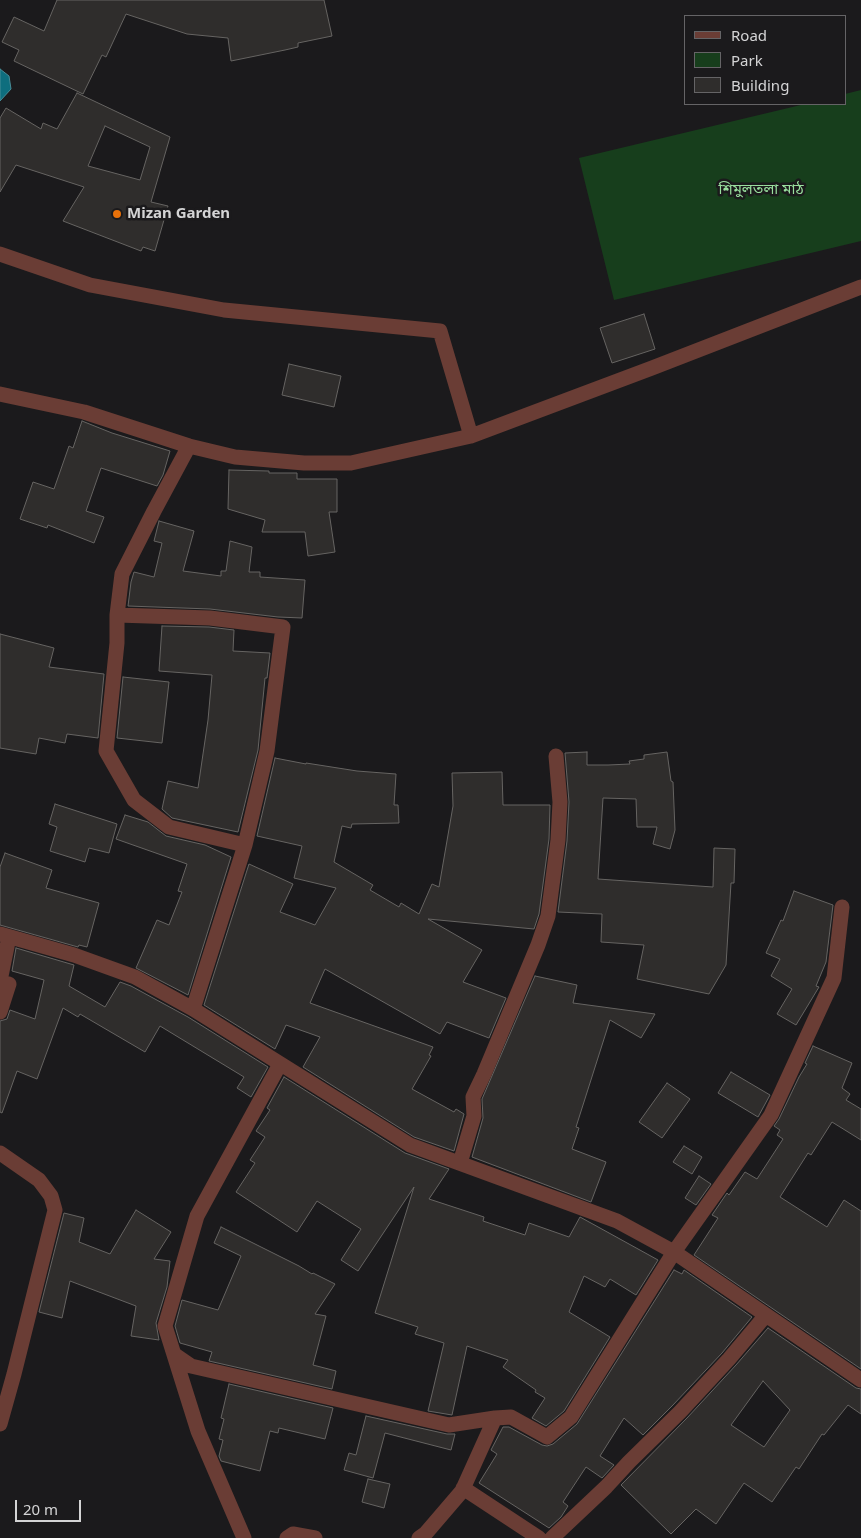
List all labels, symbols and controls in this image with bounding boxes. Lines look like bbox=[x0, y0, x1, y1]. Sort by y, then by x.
legend bbox=[684, 15, 846, 105]
text: Road bbox=[731, 25, 767, 45]
text: Park bbox=[731, 50, 763, 70]
text: Building bbox=[731, 75, 789, 95]
park label: শিমুলতলা মাঠ bbox=[718, 181, 804, 199]
place label: Mizan Garden bbox=[127, 205, 230, 223]
marker: Mizan Garden bbox=[111, 208, 123, 220]
scale bar bbox=[18, 1490, 84, 1522]
text: 20 m bbox=[23, 1499, 58, 1519]

